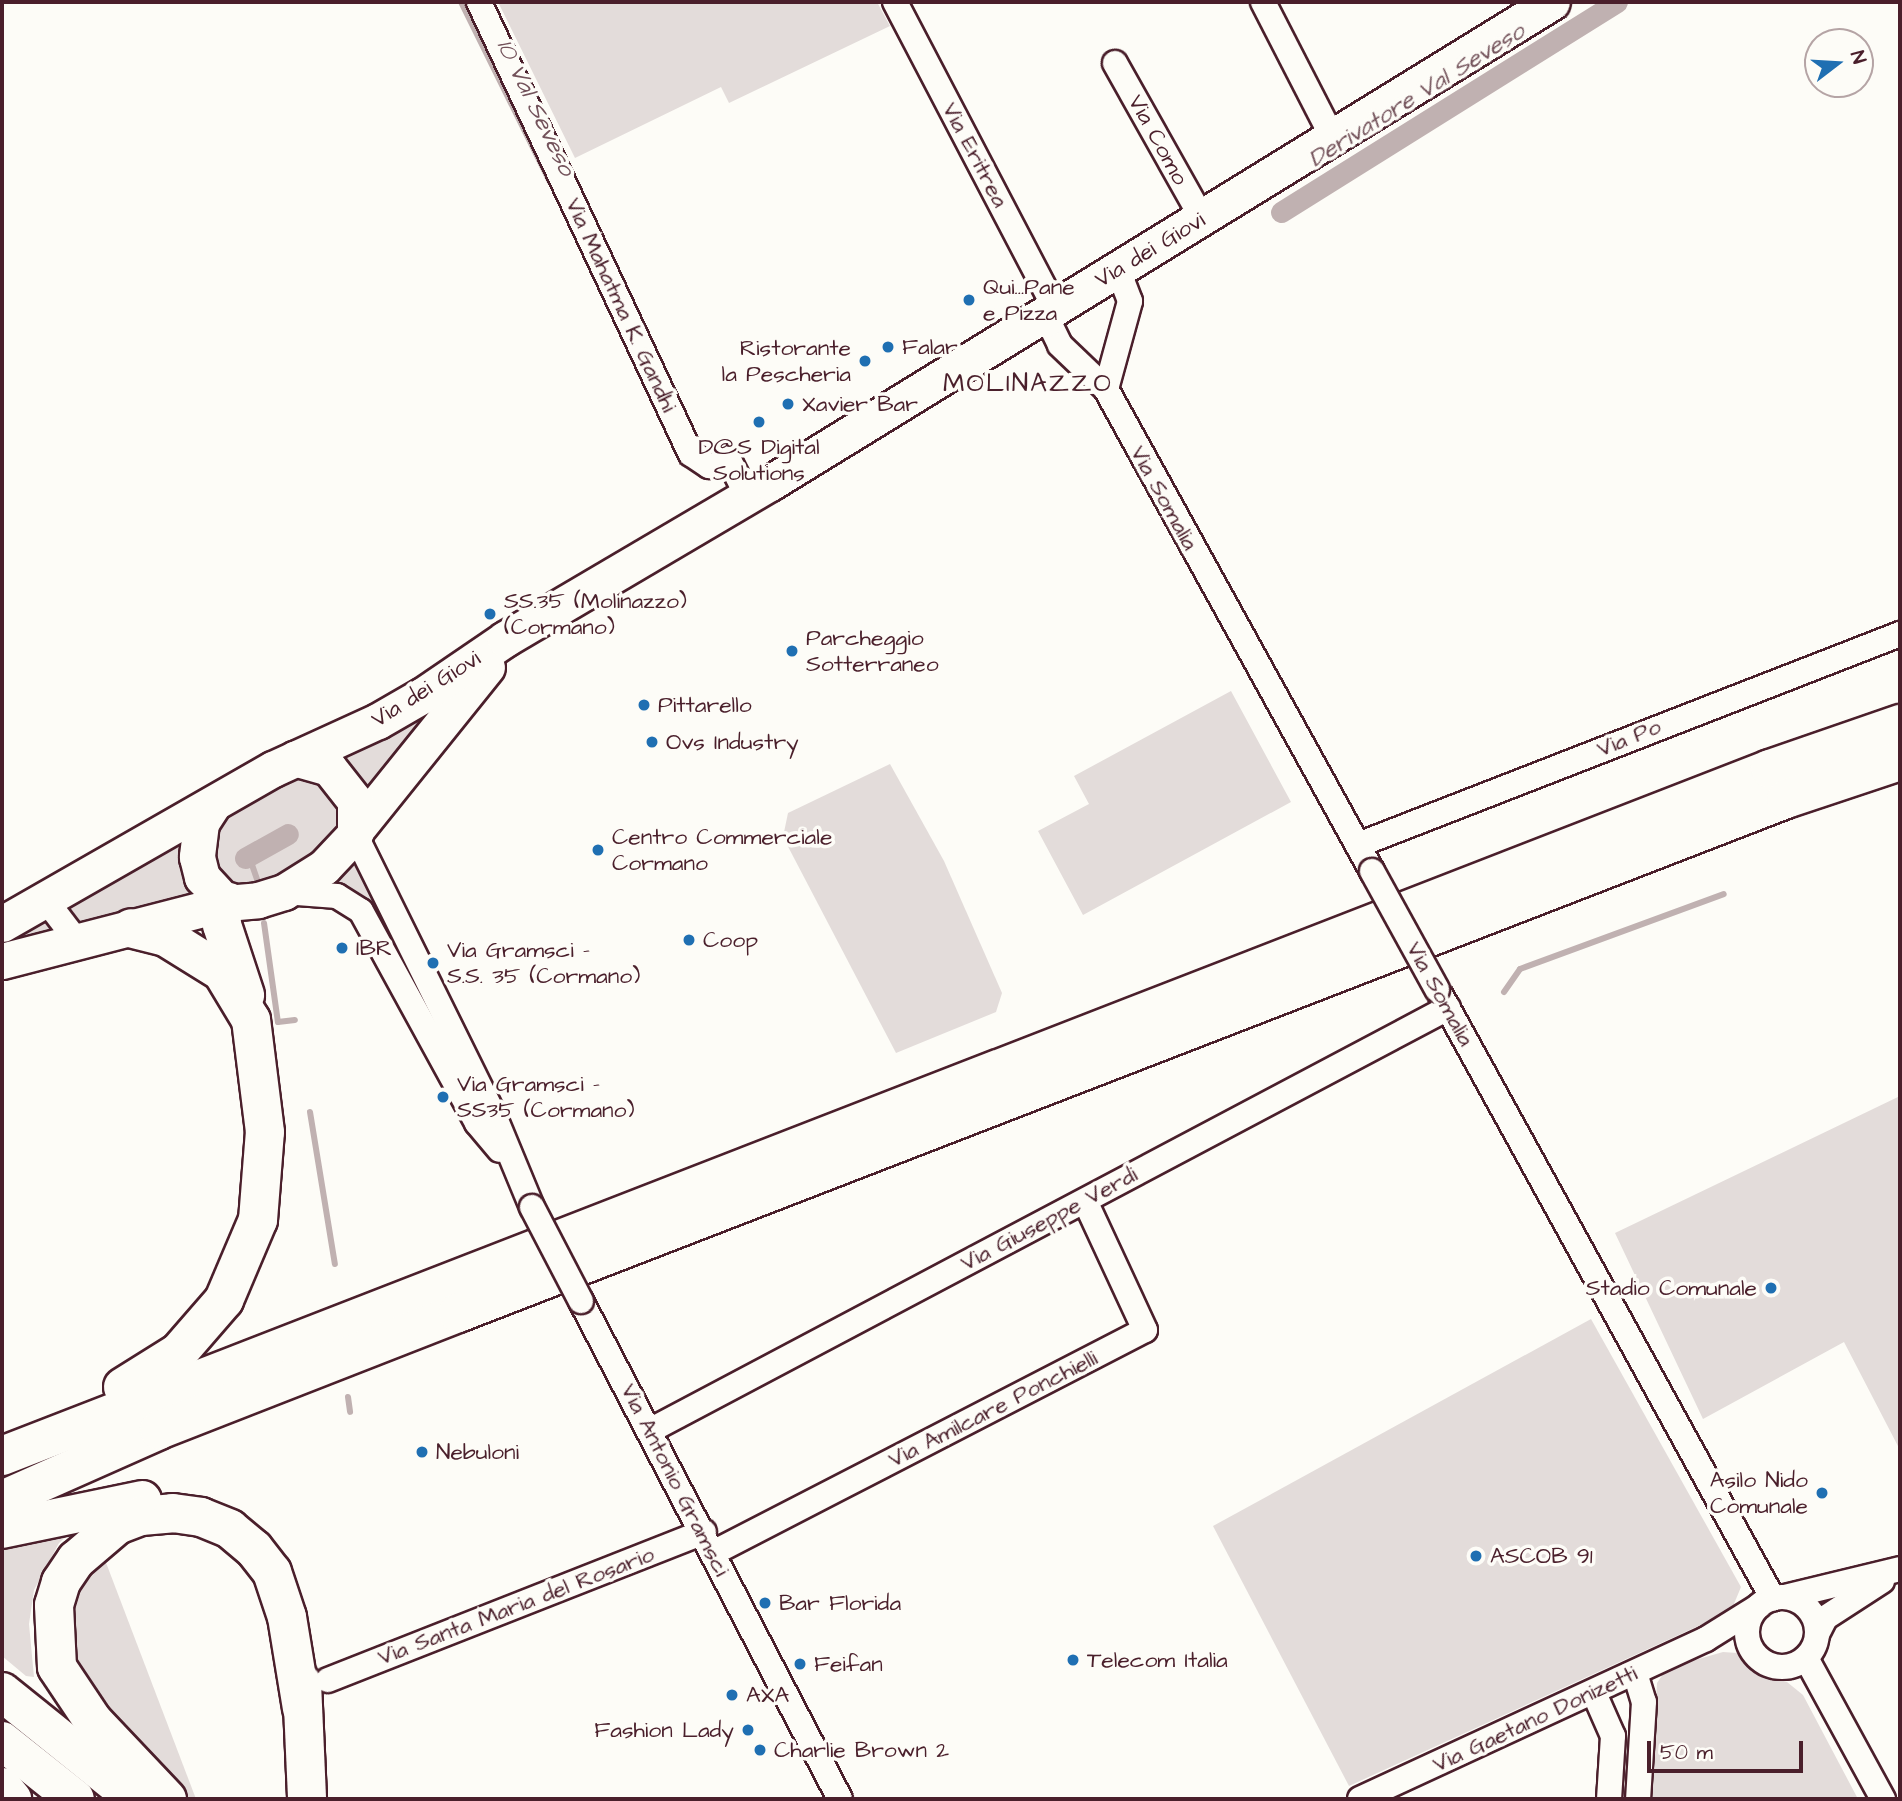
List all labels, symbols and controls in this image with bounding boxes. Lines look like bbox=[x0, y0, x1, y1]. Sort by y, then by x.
water label: Derivatore Val Seveso bbox=[1304, 18, 1530, 174]
north arrow bbox=[1804, 28, 1874, 98]
water label: 10 Val Seveso bbox=[490, 35, 580, 181]
text: N bbox=[1843, 48, 1872, 67]
street label: Via Como bbox=[1122, 90, 1194, 190]
street label: Via Eritrea bbox=[936, 98, 1014, 212]
street label: Via Mahatma K. Gandhi bbox=[559, 194, 683, 416]
street label: Via dei Giovi bbox=[1090, 206, 1210, 294]
place label: Qui...Pane e Pizza bbox=[983, 273, 1075, 327]
marker: Qui...Pane e Pizza bbox=[961, 292, 977, 308]
place label: Falar bbox=[902, 333, 958, 361]
place label: Ristorante la Pescheria bbox=[722, 334, 851, 388]
marker: Falar bbox=[880, 339, 896, 355]
marker: Ristorante la Pescheria bbox=[857, 353, 873, 369]
district label: MOLINAZZO bbox=[944, 368, 1112, 400]
place label: Xavier Bar bbox=[802, 390, 918, 418]
marker: Xavier Bar bbox=[780, 396, 796, 412]
marker: D@S Digital Solutions bbox=[751, 414, 767, 430]
place label: D@S Digital Solutions bbox=[698, 433, 820, 487]
street label: Via Somalia bbox=[1124, 441, 1204, 555]
place label: SS.35 (Molinazzo) (Cormano) bbox=[504, 587, 687, 641]
marker: SS.35 (Molinazzo) (Cormano) bbox=[482, 606, 498, 622]
place label: Parcheggio Sotterraneo bbox=[806, 624, 939, 678]
marker: Parcheggio Sotterraneo bbox=[784, 643, 800, 659]
street label: Via dei Giovi bbox=[366, 645, 486, 733]
place label: Pittarello bbox=[658, 691, 752, 719]
marker: Pittarello bbox=[636, 697, 652, 713]
street label: Via Po bbox=[1593, 713, 1665, 763]
place label: Ovs Industry bbox=[666, 728, 799, 756]
marker: Ovs Industry bbox=[644, 734, 660, 750]
place label: Centro Commerciale Cormano bbox=[612, 823, 832, 877]
marker: Centro Commerciale Cormano bbox=[590, 842, 606, 858]
place label: Coop bbox=[703, 926, 758, 954]
marker: Coop bbox=[681, 932, 697, 948]
place label: IBR bbox=[356, 934, 392, 962]
place label: Via Gramsci - S.S. 35 (Cormano) bbox=[447, 936, 640, 990]
street label: Via Somalia bbox=[1400, 937, 1480, 1051]
marker: IBR bbox=[334, 940, 350, 956]
marker: Via Gramsci - S.S. 35 (Cormano) bbox=[425, 955, 441, 971]
place label: Via Gramsci - SS35 (Cormano) bbox=[457, 1070, 635, 1124]
marker: Via Gramsci - SS35 (Cormano) bbox=[435, 1089, 451, 1105]
street label: Via Giuseppe Verdi bbox=[956, 1161, 1142, 1277]
place label: Stadio Comunale bbox=[1586, 1274, 1757, 1302]
marker: Stadio Comunale bbox=[1763, 1280, 1779, 1296]
street label: Via Amilcare Ponchielli bbox=[884, 1344, 1102, 1474]
street label: Via Antonio Gramsci bbox=[615, 1379, 735, 1581]
place label: Nebuloni bbox=[436, 1438, 519, 1466]
marker: Nebuloni bbox=[414, 1444, 430, 1460]
place label: Asilo Nido Comunale bbox=[1710, 1466, 1808, 1520]
marker: Asilo Nido Comunale bbox=[1814, 1485, 1830, 1501]
street label: Via Santa Maria del Rosario bbox=[374, 1541, 658, 1671]
place label: ASCOB 91 bbox=[1490, 1542, 1593, 1570]
marker: ASCOB 91 bbox=[1468, 1548, 1484, 1564]
place label: Bar Florida bbox=[779, 1589, 901, 1617]
marker: Bar Florida bbox=[757, 1595, 773, 1611]
place label: Telecom Italia bbox=[1087, 1646, 1228, 1674]
place label: Feifan bbox=[814, 1650, 883, 1678]
marker: Telecom Italia bbox=[1065, 1652, 1081, 1668]
marker: Feifan bbox=[792, 1656, 808, 1672]
street label: Via Gaetano Donizetti bbox=[1428, 1660, 1642, 1778]
place label: AXA bbox=[746, 1681, 789, 1709]
marker: AXA bbox=[724, 1687, 740, 1703]
place label: Fashion Lady bbox=[594, 1716, 734, 1744]
marker: Fashion Lady bbox=[740, 1722, 756, 1738]
scale bar bbox=[1650, 1728, 1806, 1772]
place label: Charlie Brown 2 bbox=[774, 1736, 949, 1764]
text: 50 m bbox=[1660, 1738, 1713, 1767]
marker: Charlie Brown 2 bbox=[752, 1742, 768, 1758]

